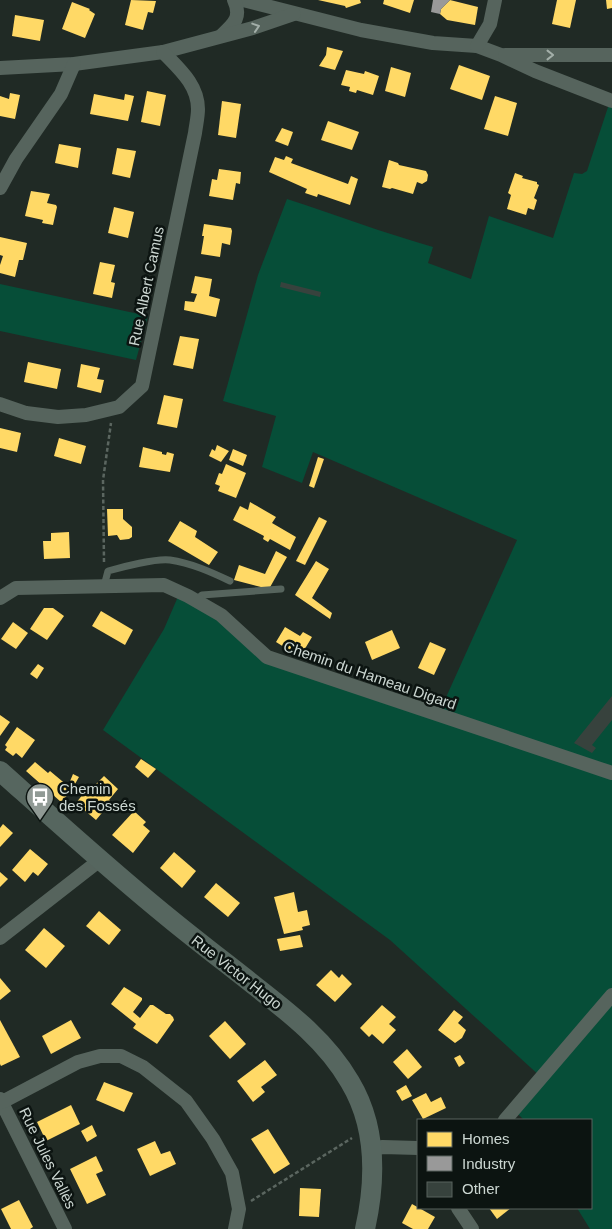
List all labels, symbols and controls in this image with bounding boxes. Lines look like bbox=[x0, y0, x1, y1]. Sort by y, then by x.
one-way arrow bbox=[252, 22, 260, 32]
one-way arrow bbox=[546, 50, 554, 60]
street label: Rue Albert Camus bbox=[125, 225, 167, 347]
street label: Chemin du Hameau Digard bbox=[281, 637, 459, 713]
place label: Chemin des Fossés bbox=[59, 780, 136, 814]
bus stop icon: Chemin des Fossés bbox=[25, 782, 55, 821]
street label: Rue Victor Hugo bbox=[189, 932, 285, 1012]
street label: Rue Jules Vallès bbox=[16, 1105, 80, 1211]
legend bbox=[417, 1119, 592, 1209]
text: Homes bbox=[462, 1130, 510, 1147]
text: Industry bbox=[462, 1155, 516, 1172]
text: Other bbox=[462, 1180, 500, 1197]

